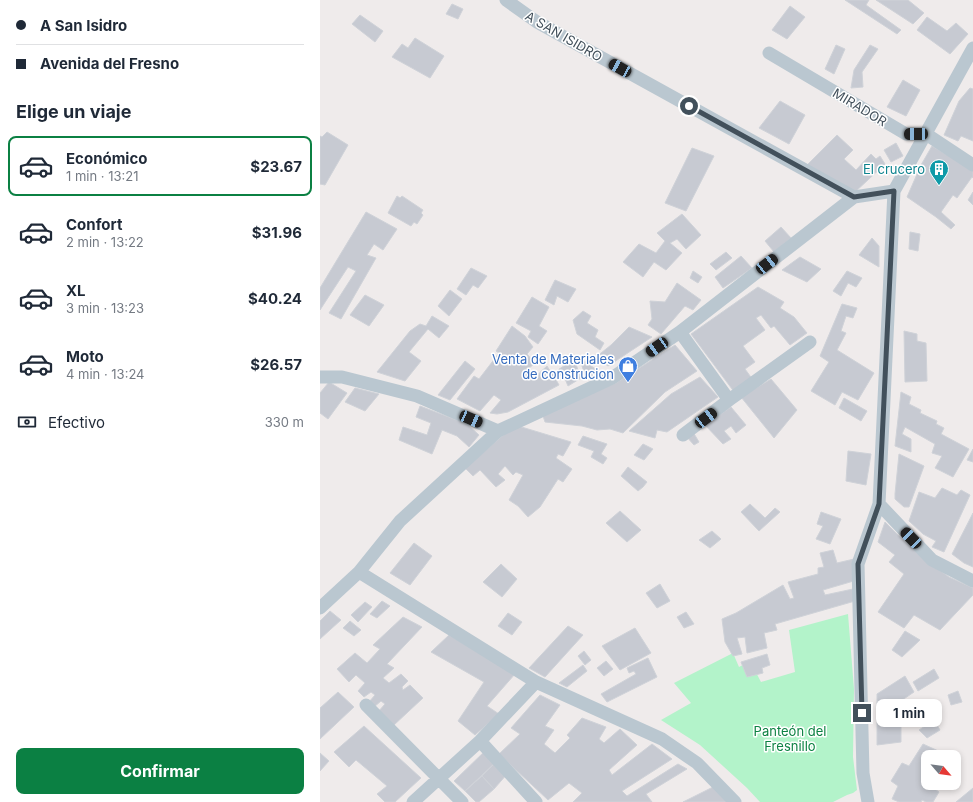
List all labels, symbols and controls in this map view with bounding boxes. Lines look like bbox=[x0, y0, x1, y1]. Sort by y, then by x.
street label: A SAN ISIDRO bbox=[523, 7, 605, 65]
text: A San Isidro bbox=[40, 16, 127, 35]
text: Avenida del Fresno bbox=[40, 54, 179, 73]
car bbox=[607, 57, 633, 79]
street label: MIRADOR bbox=[830, 85, 890, 129]
route start bbox=[680, 97, 698, 115]
text: Elige un viaje bbox=[16, 101, 131, 122]
car bbox=[904, 128, 928, 140]
icon: car bbox=[18, 148, 54, 184]
text: Económico bbox=[66, 149, 147, 168]
text: $23.67 bbox=[250, 157, 302, 176]
building icon: El crucero bbox=[928, 158, 950, 186]
place label: El crucero bbox=[863, 161, 925, 177]
text: 1 min · 13:21 bbox=[66, 168, 139, 184]
icon: car bbox=[18, 214, 54, 250]
text: Confort bbox=[66, 215, 122, 234]
text: $31.96 bbox=[252, 223, 302, 242]
text: 2 min · 13:22 bbox=[66, 234, 144, 250]
car bbox=[754, 252, 780, 276]
icon: car bbox=[18, 280, 54, 316]
text: XL bbox=[66, 281, 86, 300]
text: $40.24 bbox=[248, 289, 302, 308]
text: 3 min · 13:23 bbox=[66, 300, 144, 316]
car bbox=[644, 335, 670, 359]
icon: car bbox=[18, 346, 54, 382]
text: Moto bbox=[66, 347, 104, 366]
place label: Venta de Materiales de construcion bbox=[492, 351, 614, 382]
text: $26.57 bbox=[250, 355, 302, 374]
shop icon: Venta de Materiales de construcion bbox=[617, 355, 639, 383]
text: 4 min · 13:24 bbox=[66, 366, 145, 382]
car bbox=[693, 406, 719, 430]
car bbox=[458, 409, 484, 429]
icon: cash bbox=[16, 411, 38, 433]
text: Efectivo bbox=[48, 413, 105, 432]
text: 330 m bbox=[265, 414, 304, 430]
car bbox=[898, 525, 924, 551]
callout: 1 min bbox=[876, 699, 942, 727]
route end bbox=[853, 704, 871, 722]
text: 1 min bbox=[893, 705, 925, 721]
park label: Panteón del Fresnillo bbox=[754, 723, 826, 754]
button: Confirmar bbox=[16, 748, 304, 794]
north arrow bbox=[921, 750, 961, 790]
map controls bbox=[921, 750, 961, 790]

